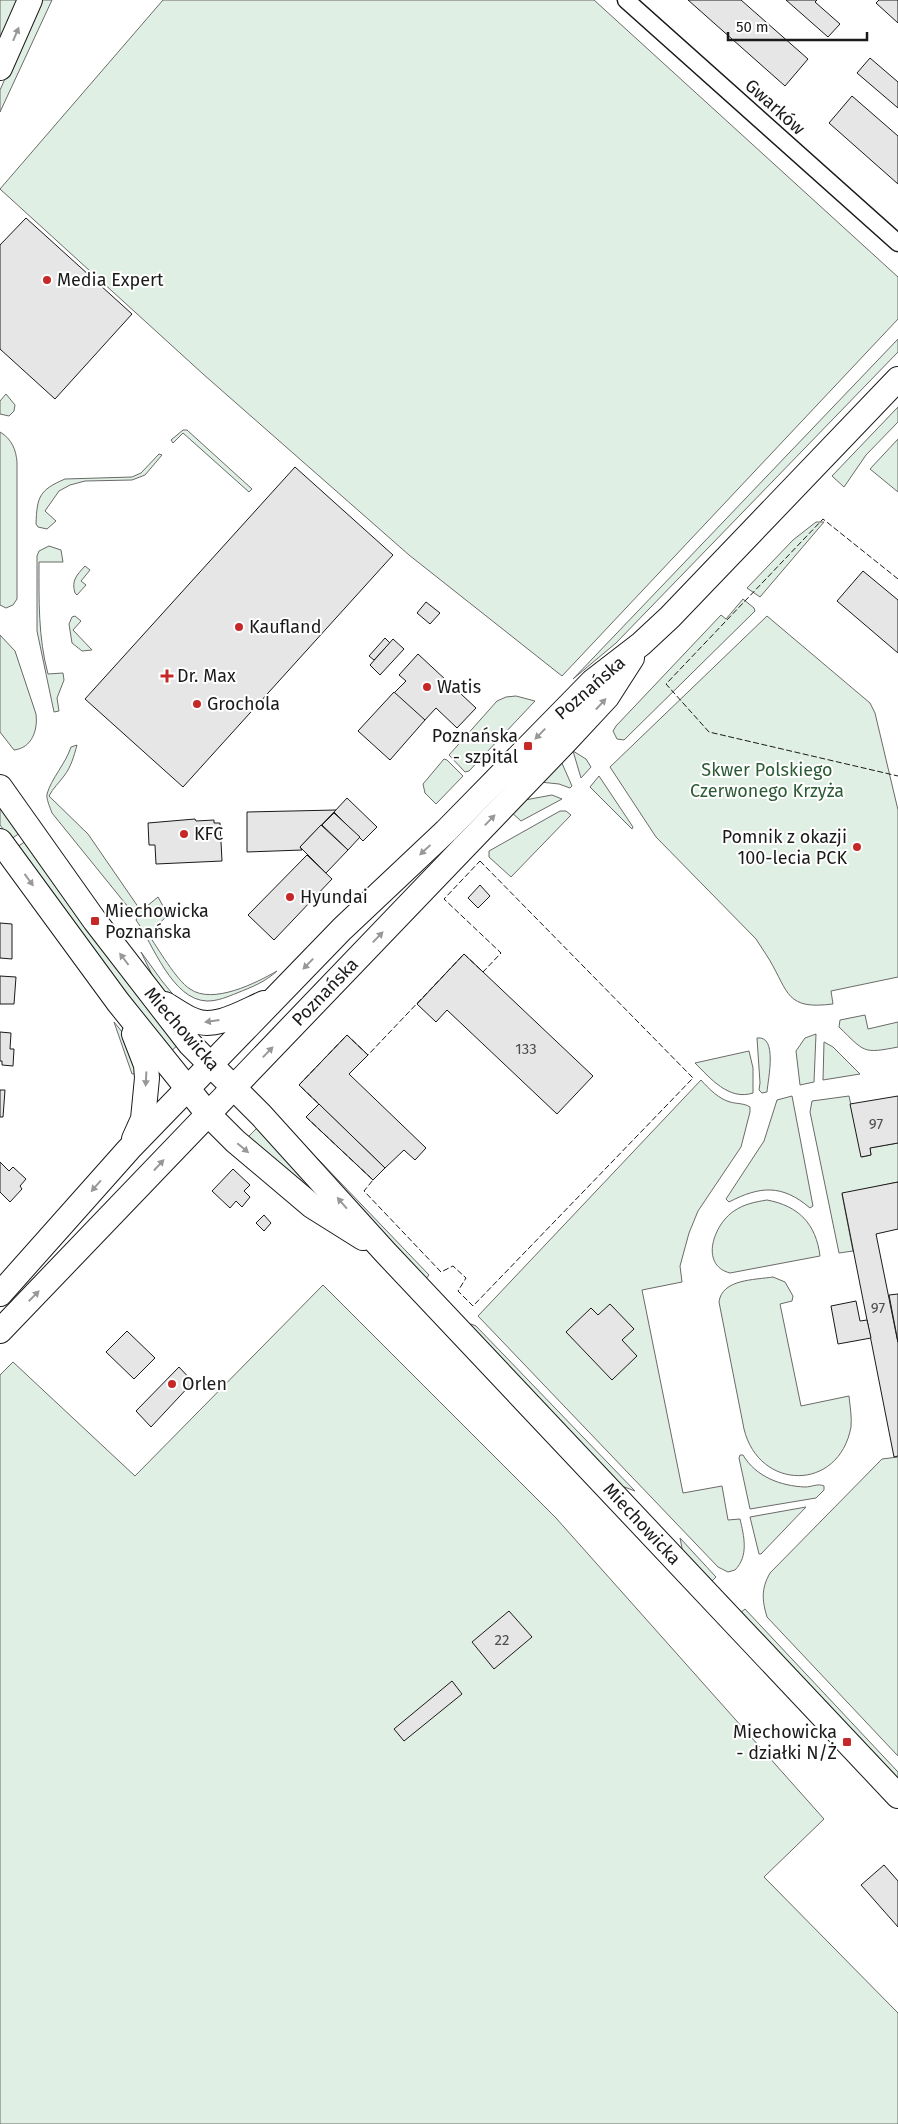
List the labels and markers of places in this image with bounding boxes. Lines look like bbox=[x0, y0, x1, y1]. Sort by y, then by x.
place label: Media Expert bbox=[57, 269, 164, 291]
marker: Media Expert bbox=[41, 274, 53, 286]
place label: Kaufland bbox=[249, 616, 321, 638]
marker: Kaufland bbox=[233, 621, 245, 633]
place label: Dr. Max bbox=[177, 665, 236, 687]
marker: Dr. Max bbox=[161, 670, 173, 682]
place label: Watis bbox=[437, 676, 481, 698]
marker: Watis bbox=[421, 681, 433, 693]
place label: Grochola bbox=[207, 693, 280, 715]
marker: Grochola bbox=[191, 698, 203, 710]
place label: Poznańska - szpital bbox=[432, 725, 518, 768]
marker: Poznańska - szpital bbox=[522, 740, 534, 752]
place label: KFC bbox=[194, 823, 223, 845]
place label: Pomnik z okazji 100-lecia PCK bbox=[722, 826, 847, 869]
marker: KFC bbox=[178, 828, 190, 840]
marker: Pomnik z okazji 100-lecia PCK bbox=[851, 841, 863, 853]
place label: Hyundai bbox=[300, 886, 368, 908]
marker: Hyundai bbox=[284, 891, 296, 903]
place label: Miechowicka Poznańska bbox=[105, 900, 209, 943]
marker: Miechowicka Poznańska bbox=[89, 915, 101, 927]
place label: Orlen bbox=[182, 1373, 227, 1395]
marker: Orlen bbox=[166, 1378, 178, 1390]
place label: Miechowicka - działki N/Ż bbox=[733, 1721, 837, 1764]
marker: Miechowicka - działki N/Ż bbox=[841, 1736, 853, 1748]

